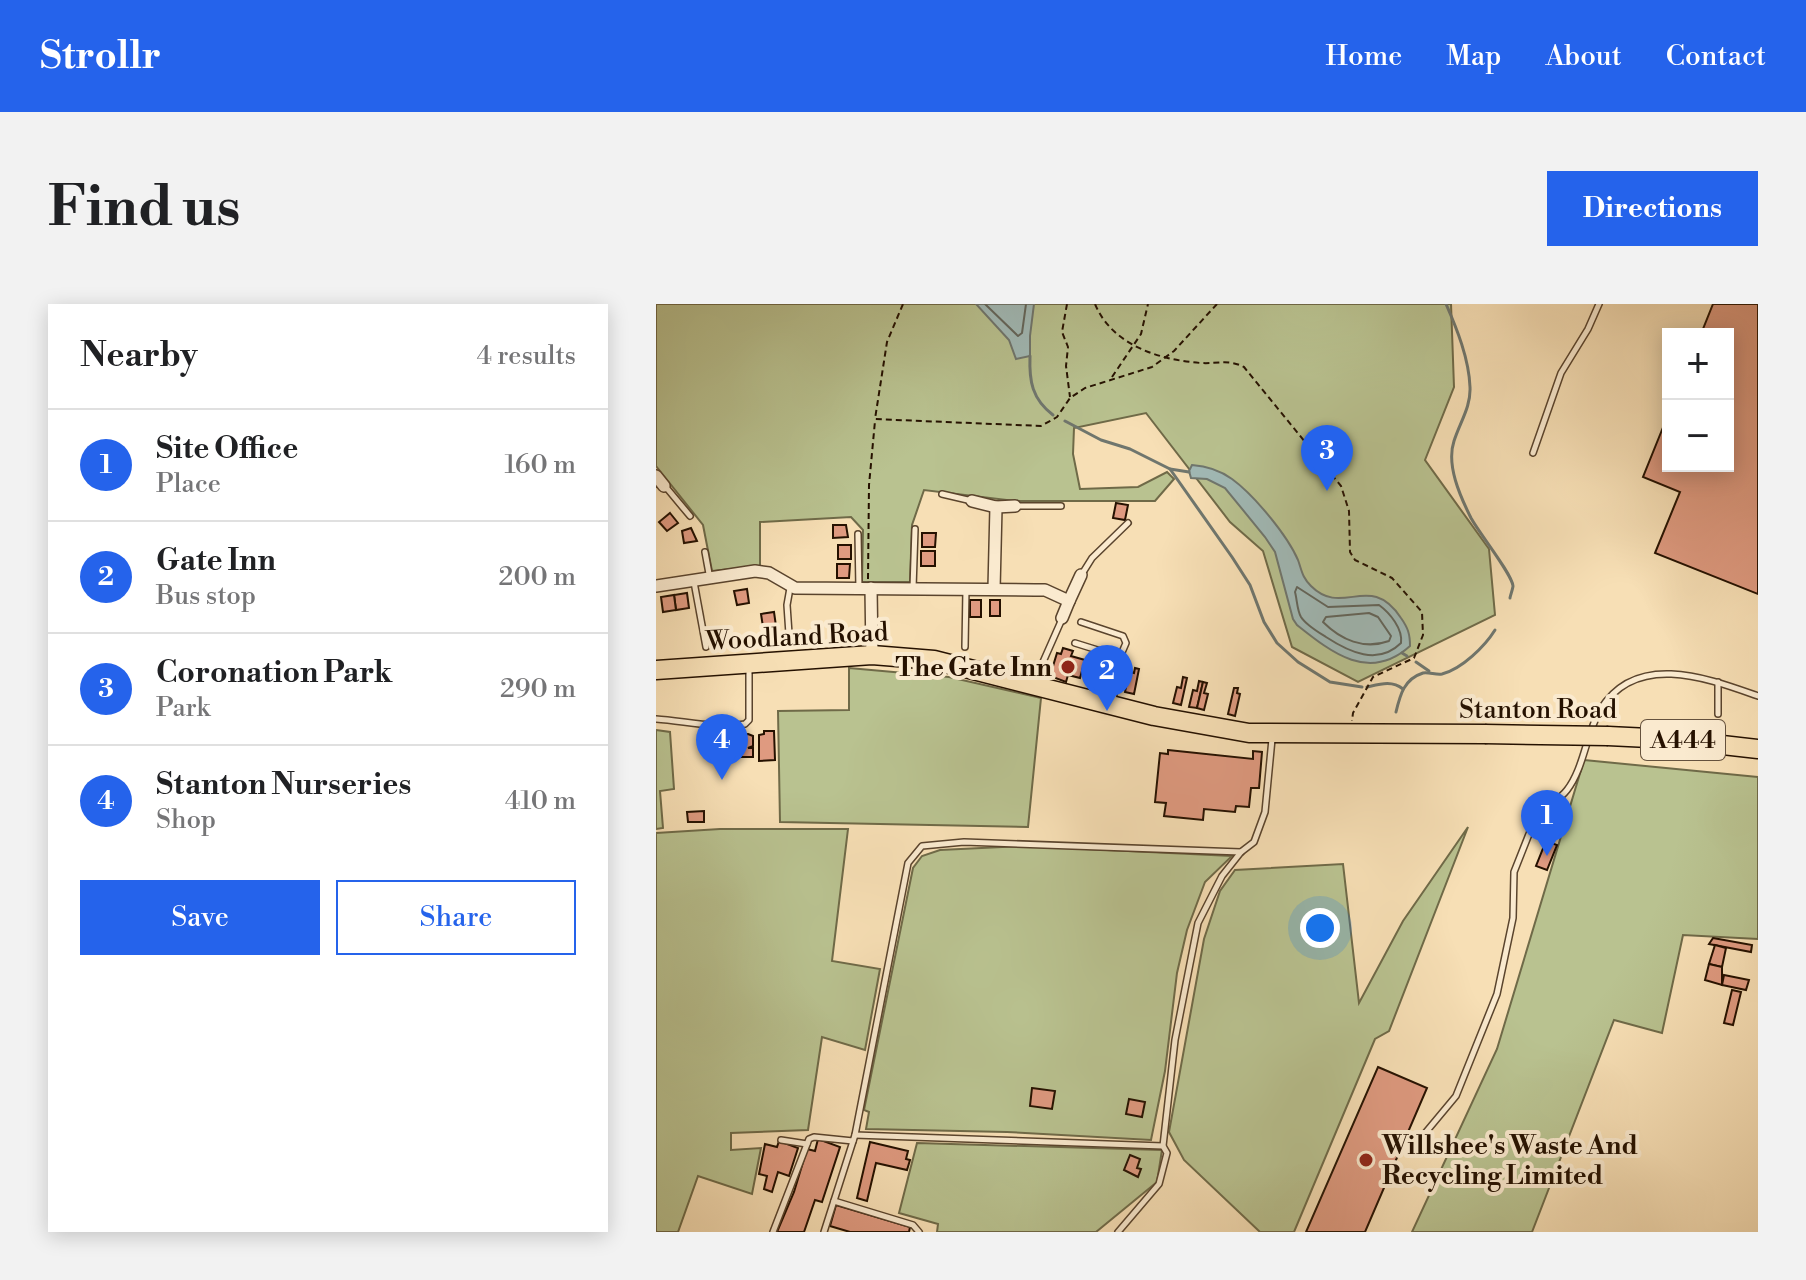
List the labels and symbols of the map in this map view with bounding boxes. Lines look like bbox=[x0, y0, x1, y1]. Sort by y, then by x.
pin: 3 bbox=[1301, 425, 1353, 491]
street label: Woodland Road bbox=[704, 616, 889, 658]
pin: 2 bbox=[1081, 645, 1133, 711]
place label: The Gate Inn bbox=[895, 652, 1052, 684]
marker: The Gate Inn bbox=[1059, 658, 1077, 676]
street label: Stanton Road bbox=[1459, 694, 1617, 726]
pin: 4 bbox=[696, 714, 748, 780]
road number: A444 bbox=[1641, 720, 1725, 760]
pin: 1 bbox=[1521, 790, 1573, 856]
your location bbox=[1300, 908, 1340, 948]
place label: Willshee's Waste And Recycling Limited bbox=[1381, 1130, 1638, 1192]
marker: Willshee's Waste And Recycling Limited bbox=[1357, 1151, 1375, 1169]

